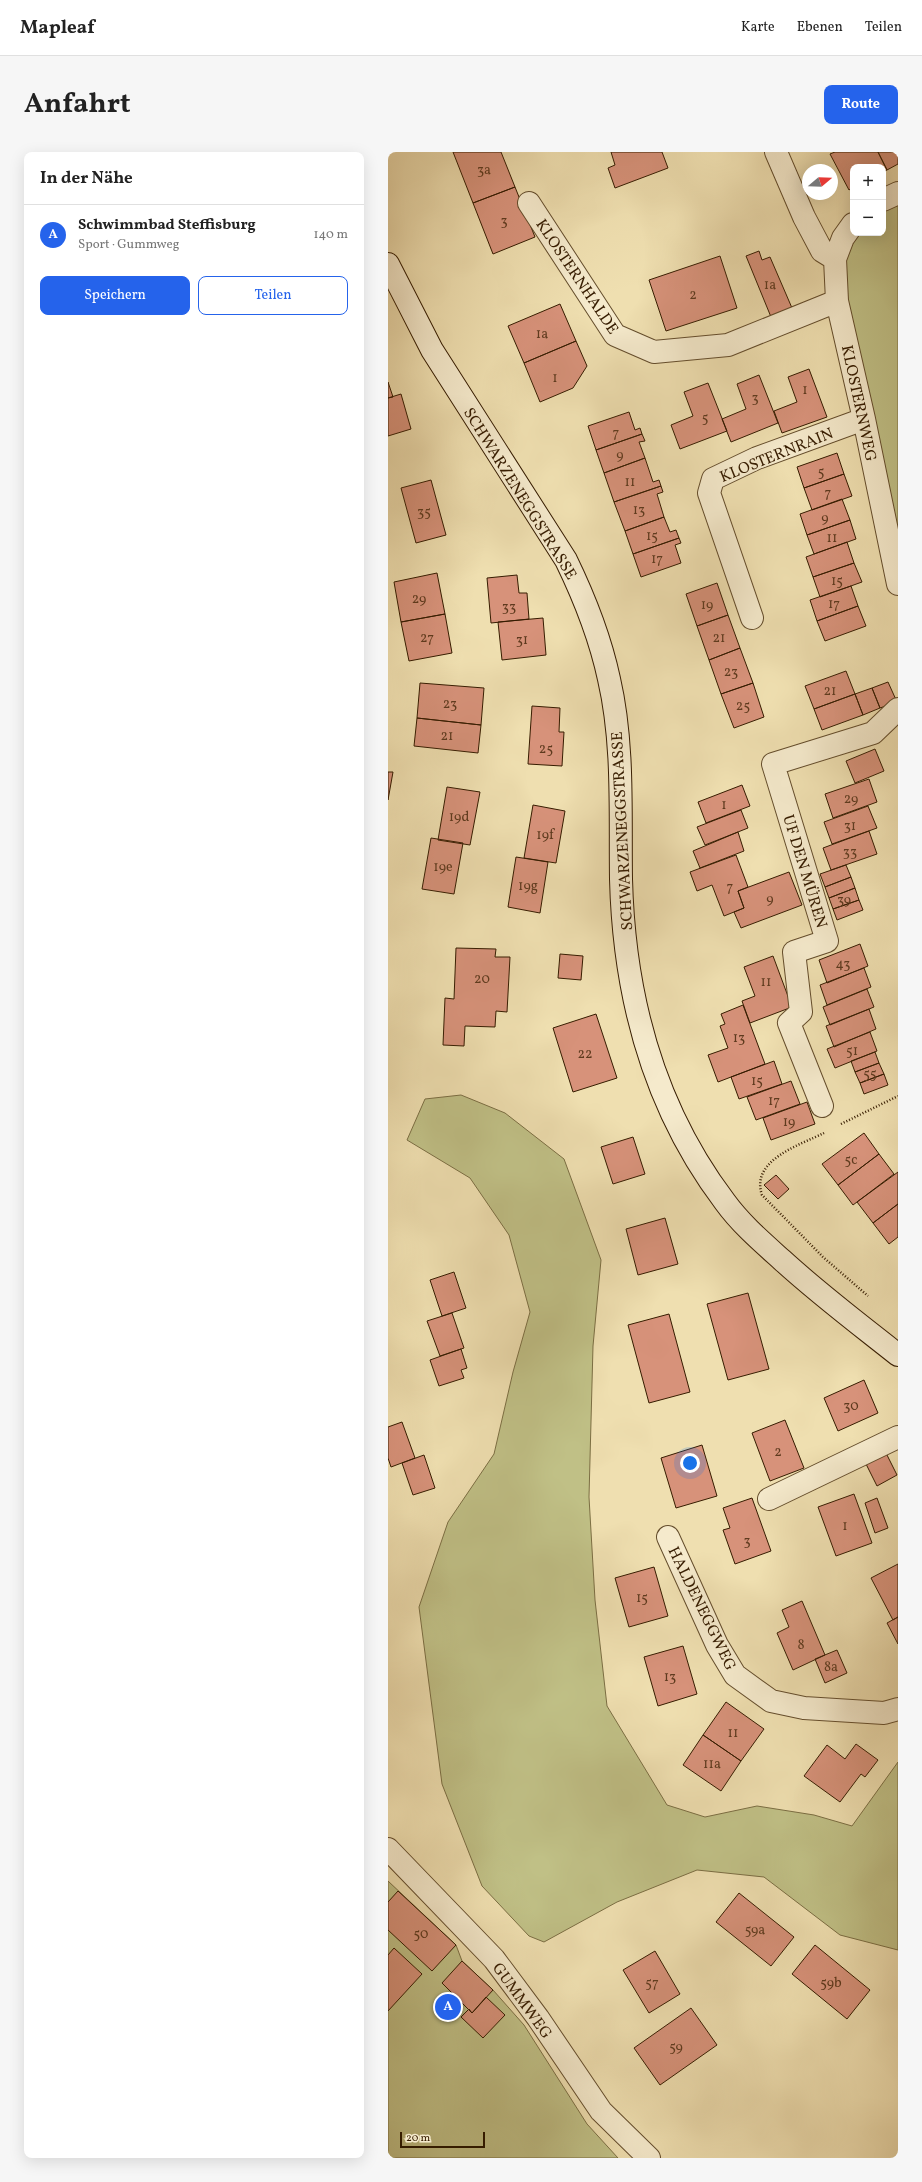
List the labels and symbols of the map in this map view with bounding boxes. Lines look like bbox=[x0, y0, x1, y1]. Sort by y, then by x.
house number: 3a bbox=[477, 161, 491, 180]
north arrow bbox=[802, 164, 838, 200]
house number: 3 bbox=[500, 212, 508, 231]
street label: KLOSTERNHALDE bbox=[530, 215, 623, 339]
house number: 1a bbox=[764, 276, 776, 295]
house number: 2 bbox=[689, 286, 697, 305]
house number: 1a bbox=[536, 325, 548, 344]
street label: KLOSTERNWEG bbox=[835, 343, 881, 464]
house number: 1 bbox=[552, 369, 558, 388]
house number: 1 bbox=[802, 381, 808, 400]
house number: 3 bbox=[751, 389, 759, 408]
street label: SCHWARZENEGGSTRASSE bbox=[457, 404, 581, 584]
house number: 5 bbox=[702, 409, 708, 428]
street label: KLOSTERNRAIN bbox=[717, 423, 837, 489]
house number: 7 bbox=[613, 424, 620, 443]
house number: 9 bbox=[616, 446, 624, 465]
house number: 5 bbox=[818, 463, 824, 482]
house number: 11 bbox=[625, 473, 635, 492]
house number: 7 bbox=[825, 484, 832, 503]
house number: 13 bbox=[633, 501, 645, 520]
house number: 35 bbox=[417, 503, 431, 522]
house number: 9 bbox=[821, 509, 829, 528]
house number: 15 bbox=[646, 527, 658, 546]
house number: 11 bbox=[827, 529, 837, 548]
house number: 17 bbox=[651, 550, 663, 569]
house number: 15 bbox=[831, 572, 843, 591]
house number: 29 bbox=[412, 590, 426, 609]
house number: 17 bbox=[828, 595, 840, 614]
house number: 19 bbox=[701, 596, 713, 615]
house number: 33 bbox=[502, 598, 516, 617]
house number: 27 bbox=[420, 629, 434, 648]
house number: 21 bbox=[713, 629, 725, 648]
house number: 31 bbox=[516, 631, 528, 650]
house number: 23 bbox=[724, 663, 738, 682]
house number: 21 bbox=[824, 682, 836, 701]
house number: 23 bbox=[443, 695, 457, 714]
house number: 25 bbox=[736, 697, 750, 716]
house number: 21 bbox=[441, 727, 453, 746]
street label: SCHWARZENEGGSTRASSE bbox=[607, 731, 639, 931]
house number: 25 bbox=[539, 740, 553, 759]
house number: 29 bbox=[844, 790, 858, 809]
house number: 1 bbox=[721, 796, 727, 815]
house number: 19d bbox=[449, 808, 469, 827]
street label: UF DEN MÜREN bbox=[776, 812, 832, 931]
house number: 31 bbox=[844, 817, 856, 836]
house number: 19f bbox=[536, 826, 555, 845]
house number: 33 bbox=[843, 843, 857, 862]
house number: 19e bbox=[433, 858, 453, 877]
house number: 19g bbox=[518, 877, 538, 896]
house number: 7 bbox=[727, 878, 734, 897]
house number: 9 bbox=[766, 890, 774, 909]
house number: 39 bbox=[837, 891, 851, 910]
house number: 43 bbox=[836, 955, 850, 974]
house number: 20 bbox=[474, 970, 490, 989]
house number: 11 bbox=[761, 973, 771, 992]
house number: 13 bbox=[733, 1029, 745, 1048]
house number: 51 bbox=[846, 1042, 858, 1061]
house number: 22 bbox=[577, 1045, 593, 1064]
house number: 55 bbox=[863, 1065, 877, 1084]
house number: 15 bbox=[751, 1072, 763, 1091]
house number: 17 bbox=[768, 1092, 780, 1111]
house number: 19 bbox=[783, 1113, 795, 1132]
house number: 5c bbox=[845, 1151, 858, 1170]
house number: 30 bbox=[843, 1397, 859, 1416]
house number: 2 bbox=[774, 1443, 782, 1462]
your location bbox=[680, 1453, 700, 1473]
house number: 1 bbox=[842, 1517, 848, 1536]
house number: 3 bbox=[743, 1532, 751, 1551]
street label: HALDENEGGWEG bbox=[662, 1543, 741, 1674]
house number: 15 bbox=[636, 1589, 648, 1608]
house number: 8 bbox=[797, 1636, 805, 1655]
house number: 8a bbox=[824, 1658, 838, 1677]
house number: 13 bbox=[664, 1668, 676, 1687]
house number: 11 bbox=[728, 1724, 738, 1743]
house number: 11a bbox=[703, 1755, 721, 1774]
house number: 59a bbox=[745, 1921, 765, 1940]
house number: 50 bbox=[414, 1925, 428, 1944]
street label: GUMMWEG bbox=[486, 1959, 557, 2044]
house number: 57 bbox=[645, 1974, 659, 1993]
house number: 59b bbox=[820, 1974, 842, 1993]
pin: A bbox=[435, 1992, 461, 2022]
house number: 59 bbox=[669, 2038, 683, 2057]
scale bar bbox=[400, 2130, 485, 2149]

